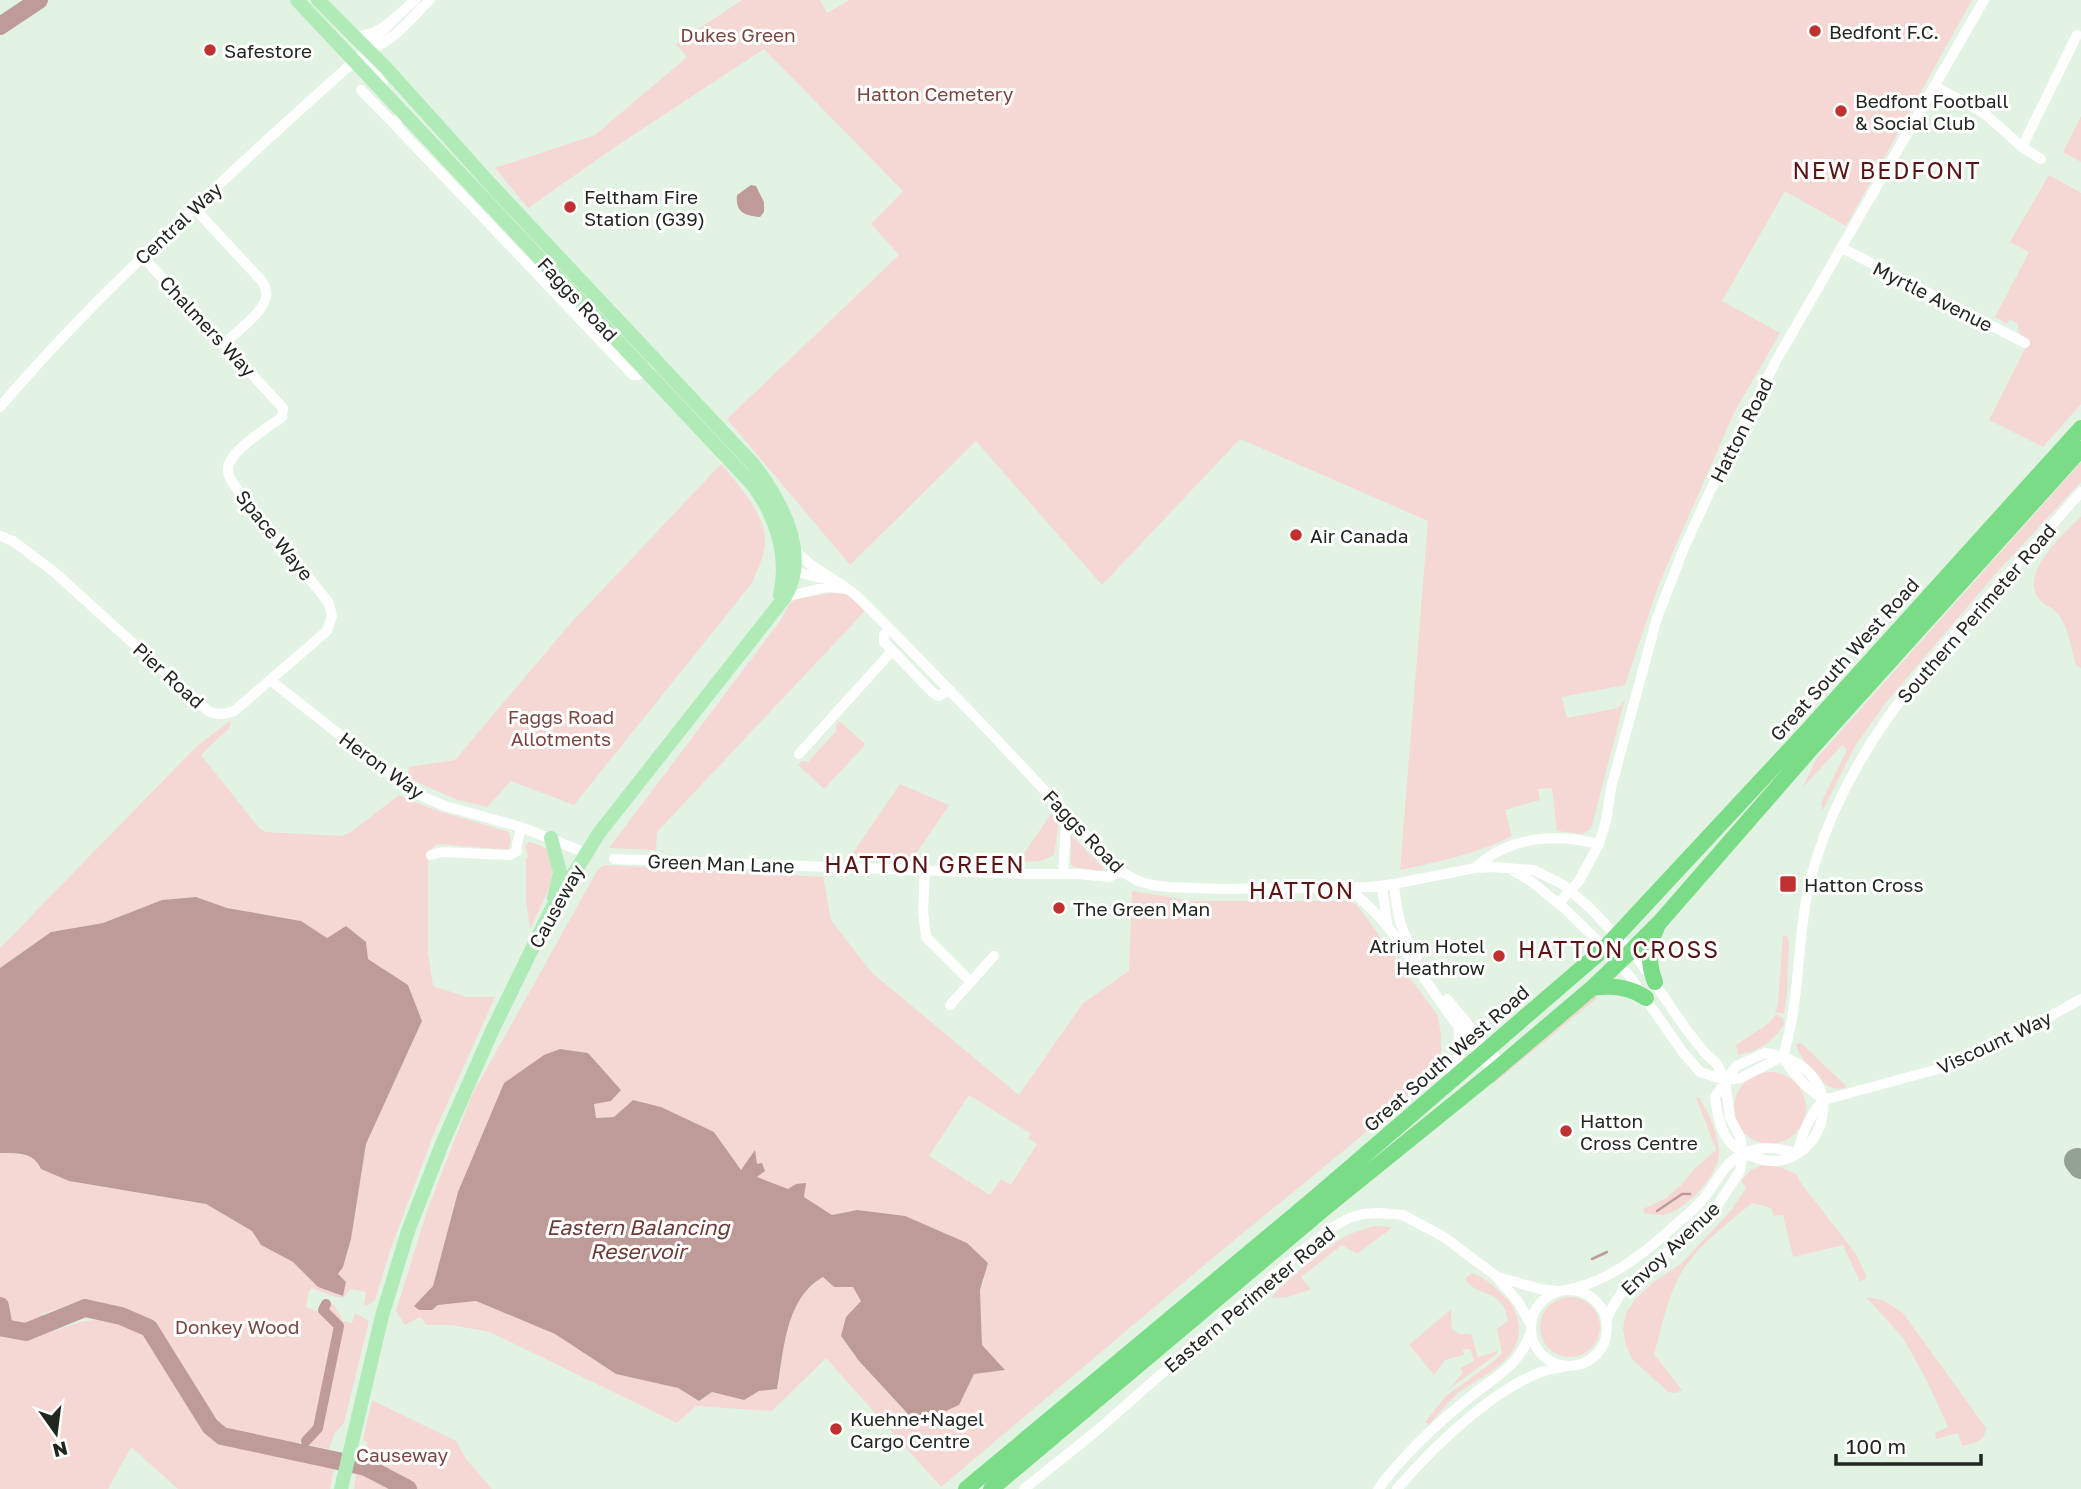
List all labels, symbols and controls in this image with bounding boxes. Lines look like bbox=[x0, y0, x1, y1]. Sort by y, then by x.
place label: Bedfont F.C. bbox=[1829, 20, 1939, 43]
park label: Dukes Green bbox=[680, 23, 796, 46]
marker: Bedfont F.C. bbox=[1807, 23, 1823, 39]
place label: Safestore bbox=[224, 39, 312, 62]
marker: Safestore bbox=[202, 42, 218, 58]
park label: Hatton Cemetery bbox=[857, 82, 1014, 105]
place label: Bedfont Football & Social Club bbox=[1855, 89, 2009, 134]
marker: Bedfont Football & Social Club bbox=[1833, 103, 1849, 119]
district label: NEW BEDFONT bbox=[1792, 156, 1982, 184]
street label: Central Way bbox=[130, 177, 226, 269]
place label: Feltham Fire Station (G39) bbox=[584, 185, 705, 230]
marker: Feltham Fire Station (G39) bbox=[562, 199, 578, 215]
street label: Faggs Road bbox=[533, 252, 623, 346]
street label: Myrtle Avenue bbox=[1869, 256, 1997, 336]
street label: Chalmers Way bbox=[155, 271, 261, 382]
street label: Hatton Road bbox=[1705, 374, 1777, 486]
street label: Space Waye bbox=[232, 485, 318, 585]
street label: Southern Perimeter Road bbox=[1892, 519, 2060, 707]
place label: Air Canada bbox=[1310, 524, 1408, 547]
marker: Air Canada bbox=[1288, 527, 1304, 543]
street label: Great South West Road bbox=[1765, 573, 1923, 745]
street label: Pier Road bbox=[129, 637, 209, 713]
park label: Faggs Road Allotments bbox=[508, 705, 614, 750]
street label: Heron Way bbox=[335, 727, 429, 804]
street label: Faggs Road bbox=[1039, 785, 1129, 877]
street label: Green Man Lane bbox=[647, 849, 795, 877]
district label: HATTON GREEN bbox=[824, 850, 1026, 878]
street label: Causeway bbox=[524, 860, 589, 952]
place label: Hatton Cross bbox=[1804, 873, 1924, 896]
marker: Hatton Cross bbox=[1778, 874, 1798, 894]
district label: HATTON bbox=[1249, 876, 1355, 904]
place label: The Green Man bbox=[1073, 897, 1210, 920]
marker: The Green Man bbox=[1051, 900, 1067, 916]
place label: Atrium Hotel Heathrow bbox=[1369, 934, 1485, 979]
district label: HATTON CROSS bbox=[1518, 935, 1720, 963]
marker: Atrium Hotel Heathrow bbox=[1491, 948, 1507, 964]
street label: Great South West Road bbox=[1359, 980, 1533, 1136]
street label: Viscount Way bbox=[1933, 1005, 2055, 1079]
place label: Hatton Cross Centre bbox=[1580, 1109, 1698, 1154]
marker: Hatton Cross Centre bbox=[1558, 1123, 1574, 1139]
street label: Envoy Avenue bbox=[1616, 1196, 1724, 1300]
water label: Eastern Balancing Reservoir bbox=[547, 1214, 732, 1264]
street label: Eastern Perimeter Road bbox=[1159, 1221, 1339, 1377]
park label: Donkey Wood bbox=[175, 1315, 299, 1338]
north arrow bbox=[21, 1398, 91, 1468]
place label: Kuehne+Nagel Cargo Centre bbox=[850, 1407, 984, 1452]
marker: Kuehne+Nagel Cargo Centre bbox=[828, 1421, 844, 1437]
scale bar bbox=[1836, 1422, 1981, 1466]
text: 100 m bbox=[1846, 1433, 1906, 1459]
text: N bbox=[50, 1437, 70, 1463]
park label: Causeway bbox=[356, 1443, 448, 1466]

